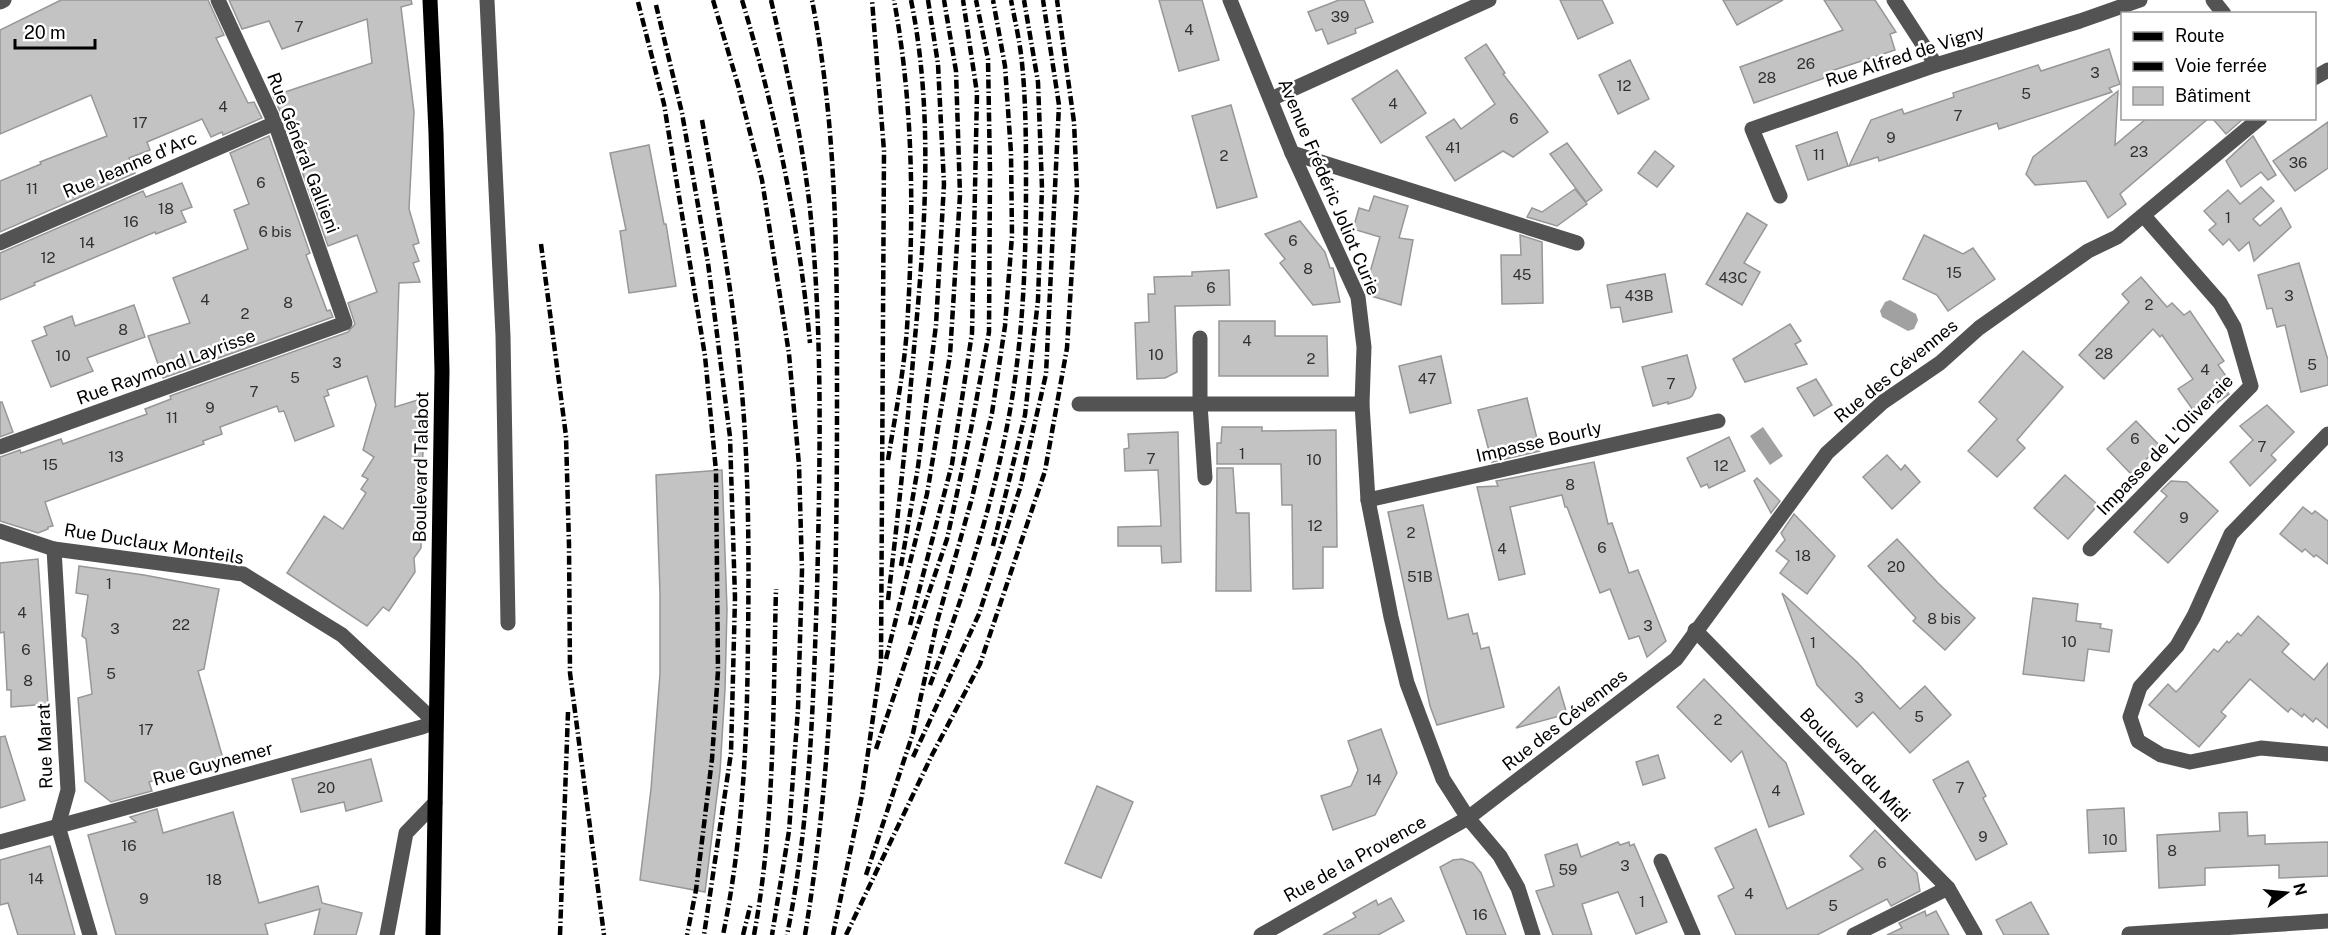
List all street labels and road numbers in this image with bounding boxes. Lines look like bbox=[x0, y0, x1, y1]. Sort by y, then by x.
street label: Rue Alfred de Vigny bbox=[1823, 20, 1987, 91]
street label: Rue Général Gallieni bbox=[263, 69, 344, 236]
street label: Avenue Frédéric Joliot Curie bbox=[1274, 75, 1385, 298]
street label: Rue Jeanne d'Arc bbox=[60, 127, 200, 202]
street label: Rue des Cévennes bbox=[1830, 314, 1962, 427]
street label: Rue Raymond Layrisse bbox=[74, 324, 258, 409]
street label: Impasse de L'Oliveraie bbox=[2092, 370, 2237, 519]
street label: Boulevard Talabot bbox=[409, 391, 432, 543]
street label: Impasse Bourly bbox=[1474, 417, 1604, 466]
street label: Rue Duclaux Monteils bbox=[63, 519, 245, 568]
street label: Rue des Cévennes bbox=[1498, 664, 1631, 775]
street label: Rue Marat bbox=[33, 703, 56, 789]
street label: Boulevard du Midi bbox=[1796, 704, 1915, 826]
street label: Rue Guynemer bbox=[150, 737, 275, 790]
street label: Rue de la Provence bbox=[1280, 811, 1430, 906]

